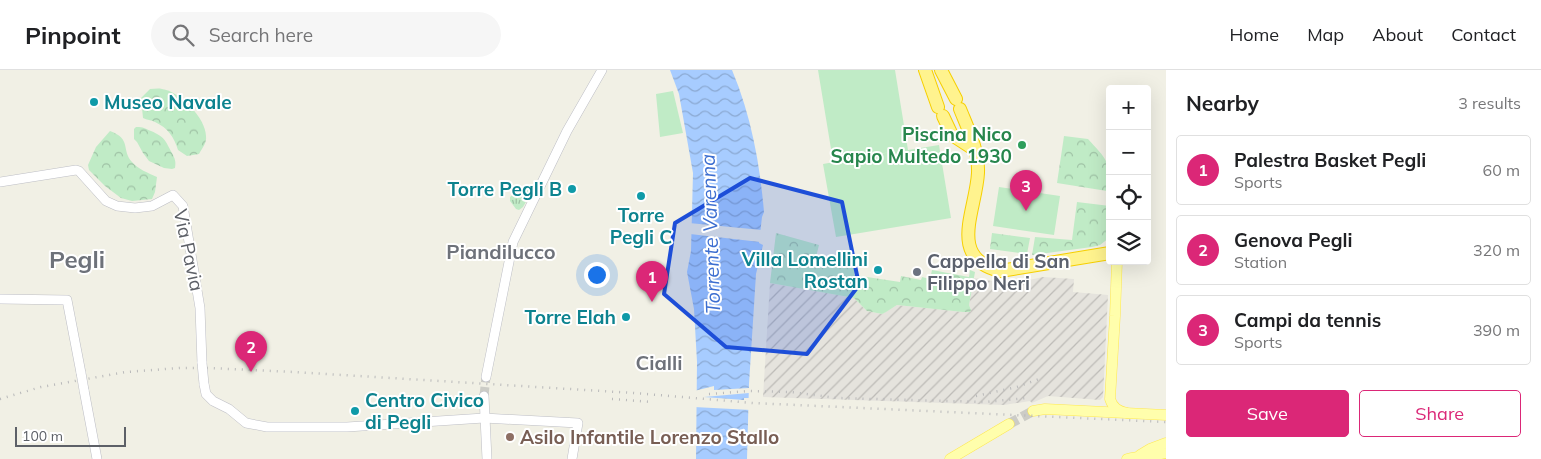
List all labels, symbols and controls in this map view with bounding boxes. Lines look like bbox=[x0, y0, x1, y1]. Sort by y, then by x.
search box bbox=[151, 12, 501, 57]
text: Pinpoint bbox=[25, 20, 121, 50]
icon: search bbox=[169, 21, 197, 49]
text: Search here bbox=[209, 23, 313, 47]
text: Home bbox=[1229, 23, 1279, 46]
text: Map bbox=[1307, 23, 1344, 46]
text: About bbox=[1372, 23, 1423, 46]
text: Contact bbox=[1451, 23, 1516, 46]
map controls bbox=[1106, 85, 1151, 265]
button: + bbox=[1106, 85, 1151, 130]
place label: Museo Navale bbox=[104, 90, 232, 114]
text: Nearby bbox=[1186, 90, 1259, 116]
text: 3 results bbox=[1458, 93, 1521, 113]
marker: Museo Navale bbox=[88, 96, 100, 108]
place label: Piscina Nico Sapio Multedo 1930 bbox=[831, 122, 1012, 168]
button: − bbox=[1106, 130, 1151, 175]
marker: Piscina Nico Sapio Multedo 1930 bbox=[1016, 139, 1028, 151]
text: Palestra Basket Pegli bbox=[1234, 148, 1426, 172]
water label: Torrente Varenna bbox=[695, 153, 725, 315]
text: 1 bbox=[1198, 160, 1208, 180]
text: 60 m bbox=[1483, 160, 1520, 180]
pin: 3 bbox=[1010, 170, 1042, 211]
text: Sports bbox=[1234, 172, 1282, 192]
button: locate bbox=[1106, 175, 1151, 220]
place label: Torre Pegli B bbox=[447, 177, 562, 201]
marker: Torre Pegli B bbox=[566, 183, 578, 195]
marker: Torre Pegli C bbox=[635, 190, 647, 202]
place label: Torre Pegli C bbox=[610, 203, 672, 249]
street label: Via Pavia bbox=[169, 207, 209, 293]
button: layers bbox=[1106, 220, 1151, 265]
text: Genova Pegli bbox=[1234, 228, 1352, 252]
district label: Piandilucco bbox=[446, 239, 556, 264]
text: 2 bbox=[1198, 240, 1208, 260]
text: 320 m bbox=[1473, 240, 1520, 260]
district label: Pegli bbox=[49, 244, 105, 274]
place label: Villa Lomellini Rostan bbox=[741, 247, 868, 293]
place label: Cappella di San Filippo Neri bbox=[927, 249, 1070, 295]
text: Station bbox=[1234, 252, 1287, 272]
pin: 1 bbox=[636, 261, 668, 302]
your location bbox=[584, 262, 610, 288]
marker: Villa Lomellini Rostan bbox=[872, 264, 884, 276]
marker: Cappella di San Filippo Neri bbox=[911, 266, 923, 278]
place label: Torre Elah bbox=[525, 305, 616, 329]
text: Campi da tennis bbox=[1234, 308, 1381, 332]
marker: Torre Elah bbox=[620, 311, 632, 323]
text: 3 bbox=[1198, 320, 1208, 340]
text: 390 m bbox=[1473, 320, 1520, 340]
pin: 2 bbox=[235, 331, 267, 372]
text: Sports bbox=[1234, 332, 1282, 352]
district label: Cialli bbox=[636, 350, 682, 375]
place label: Centro Civico di Pegli bbox=[365, 388, 484, 434]
button: Save bbox=[1186, 390, 1349, 437]
button: Share bbox=[1359, 390, 1521, 437]
marker: Centro Civico di Pegli bbox=[349, 405, 361, 417]
scale bar bbox=[15, 424, 126, 447]
place label: Asilo Infantile Lorenzo Stallo bbox=[520, 425, 779, 449]
text: 100 m bbox=[22, 427, 63, 445]
marker: Asilo Infantile Lorenzo Stallo bbox=[504, 431, 516, 443]

